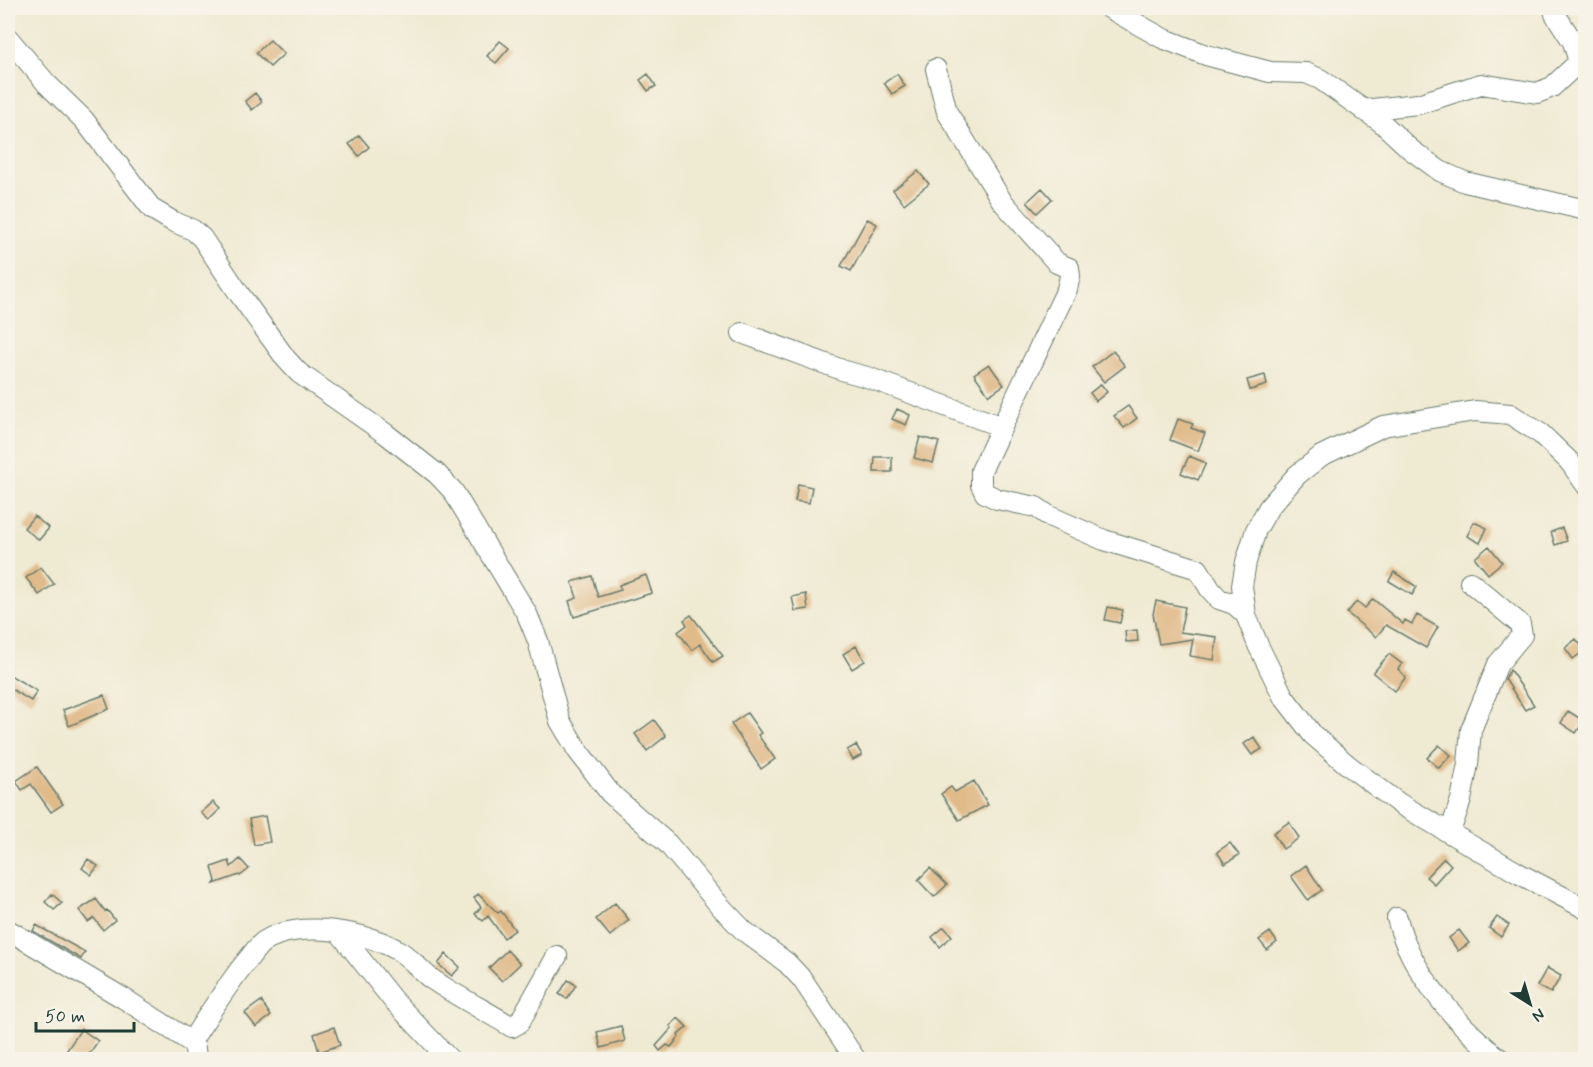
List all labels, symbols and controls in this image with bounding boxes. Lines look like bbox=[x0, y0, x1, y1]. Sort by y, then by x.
north arrow bbox=[1500, 974, 1560, 1034]
scale bar bbox=[36, 995, 134, 1033]
text: N bbox=[1528, 1003, 1549, 1026]
text: 50 m bbox=[45, 1005, 85, 1029]

